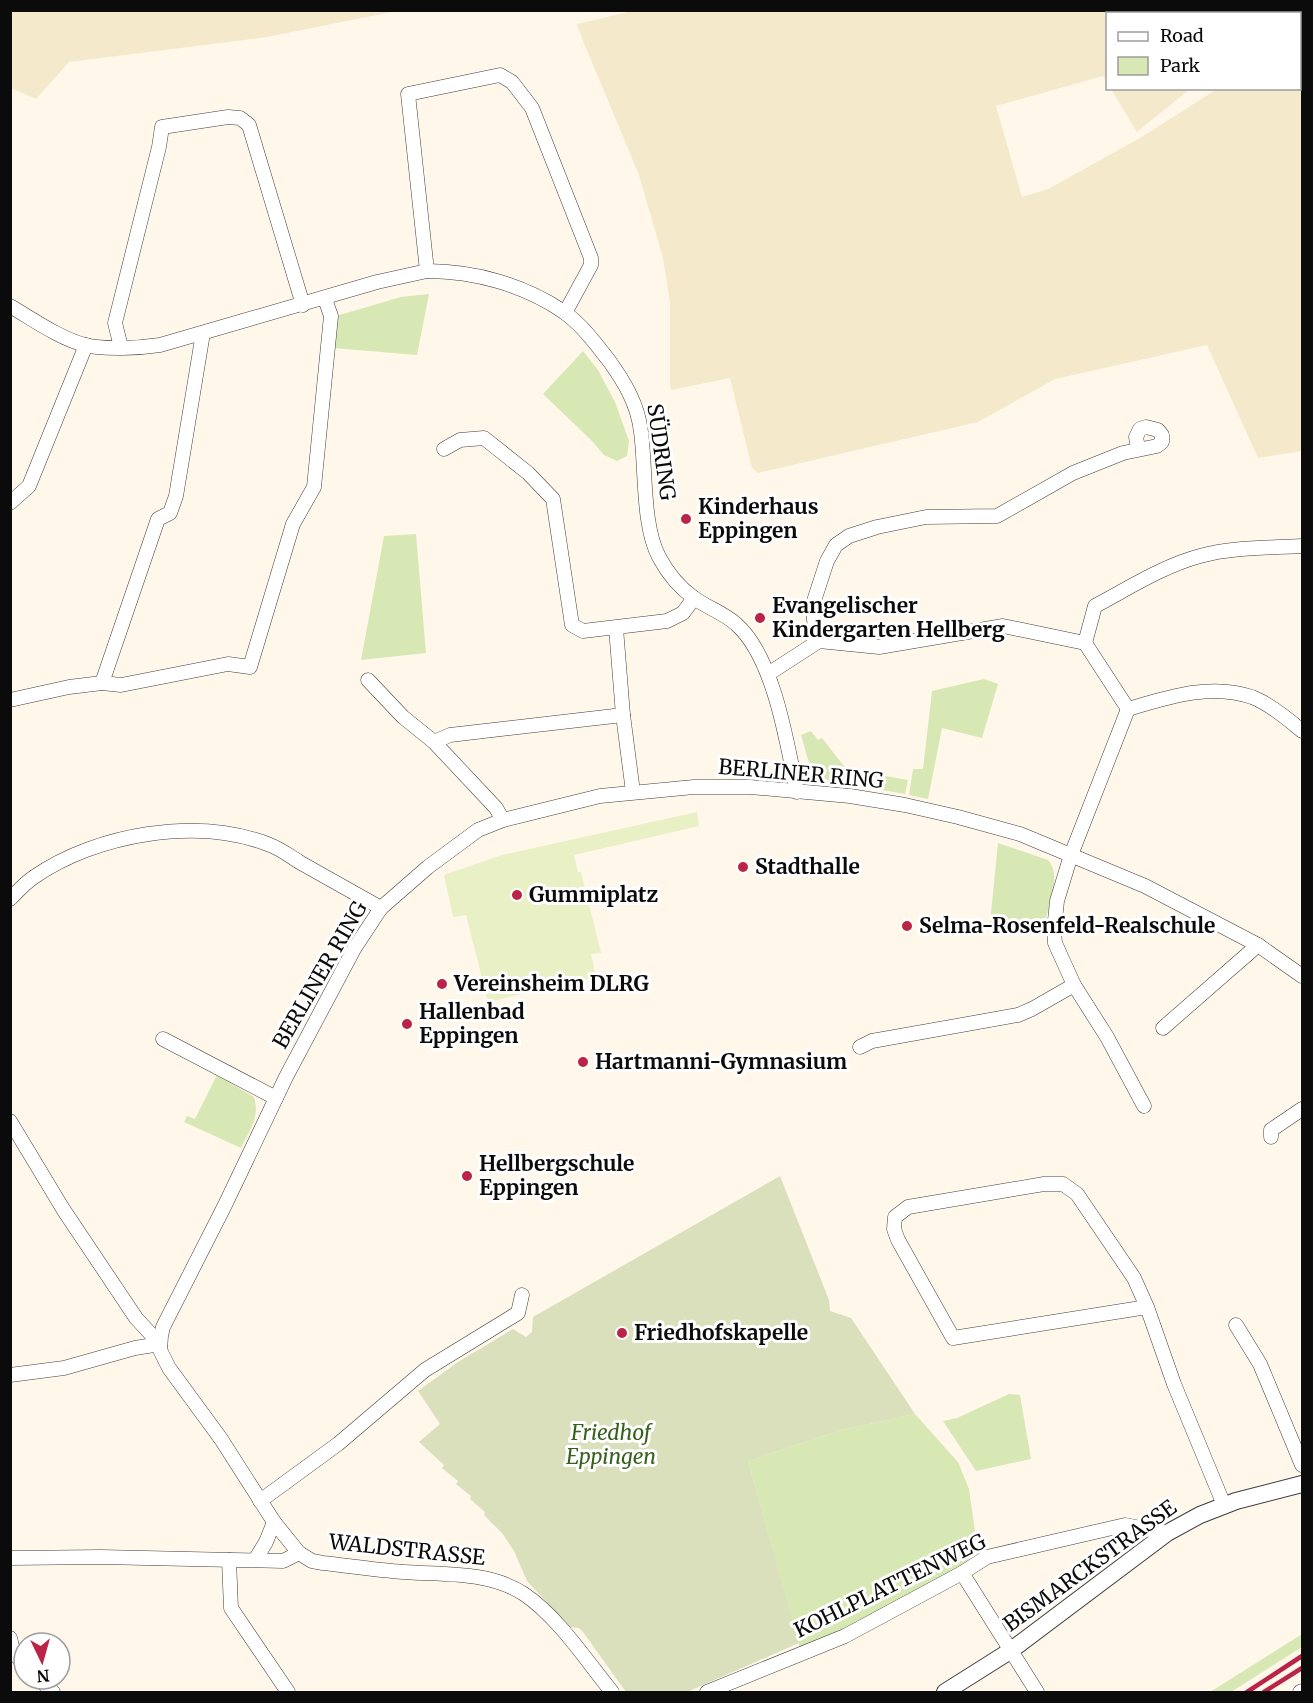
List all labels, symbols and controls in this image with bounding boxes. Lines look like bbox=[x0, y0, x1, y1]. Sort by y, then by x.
legend bbox=[1106, 12, 1301, 90]
text: Road bbox=[1160, 24, 1204, 47]
text: Park bbox=[1160, 54, 1201, 77]
street label: SÜDRING bbox=[641, 402, 682, 502]
place label: Kinderhaus Eppingen bbox=[698, 493, 819, 544]
marker: Kinderhaus Eppingen bbox=[679, 512, 693, 526]
place label: Evangelischer Kindergarten Hellberg bbox=[772, 592, 1005, 643]
marker: Evangelischer Kindergarten Hellberg bbox=[753, 611, 767, 625]
street label: BERLINER RING bbox=[717, 753, 885, 794]
place label: Stadthalle bbox=[755, 853, 860, 880]
marker: Stadthalle bbox=[736, 860, 750, 874]
place label: Gummiplatz bbox=[529, 881, 658, 908]
marker: Gummiplatz bbox=[510, 888, 524, 902]
street label: BERLINER RING bbox=[266, 896, 373, 1053]
place label: Selma-Rosenfeld-Realschule bbox=[919, 912, 1215, 939]
marker: Selma-Rosenfeld-Realschule bbox=[900, 919, 914, 933]
place label: Vereinsheim DLRG bbox=[453, 970, 649, 997]
marker: Vereinsheim DLRG bbox=[435, 977, 449, 991]
place label: Hallenbad Eppingen bbox=[419, 998, 525, 1049]
marker: Hallenbad Eppingen bbox=[400, 1017, 414, 1031]
place label: Hartmanni-Gymnasium bbox=[595, 1048, 847, 1075]
marker: Hartmanni-Gymnasium bbox=[576, 1055, 590, 1069]
place label: Hellbergschule Eppingen bbox=[479, 1150, 634, 1201]
marker: Hellbergschule Eppingen bbox=[460, 1169, 474, 1183]
place label: Friedhofskapelle bbox=[634, 1319, 808, 1346]
marker: Friedhofskapelle bbox=[615, 1326, 629, 1340]
park label: Friedhof Eppingen bbox=[566, 1419, 656, 1470]
street label: BISMARCKSTRASSE bbox=[998, 1493, 1182, 1637]
street label: KOHLPLATTENWEG bbox=[790, 1527, 990, 1644]
street label: WALDSTRASSE bbox=[327, 1528, 487, 1571]
north arrow bbox=[12, 1631, 72, 1691]
text: N bbox=[36, 1665, 50, 1686]

